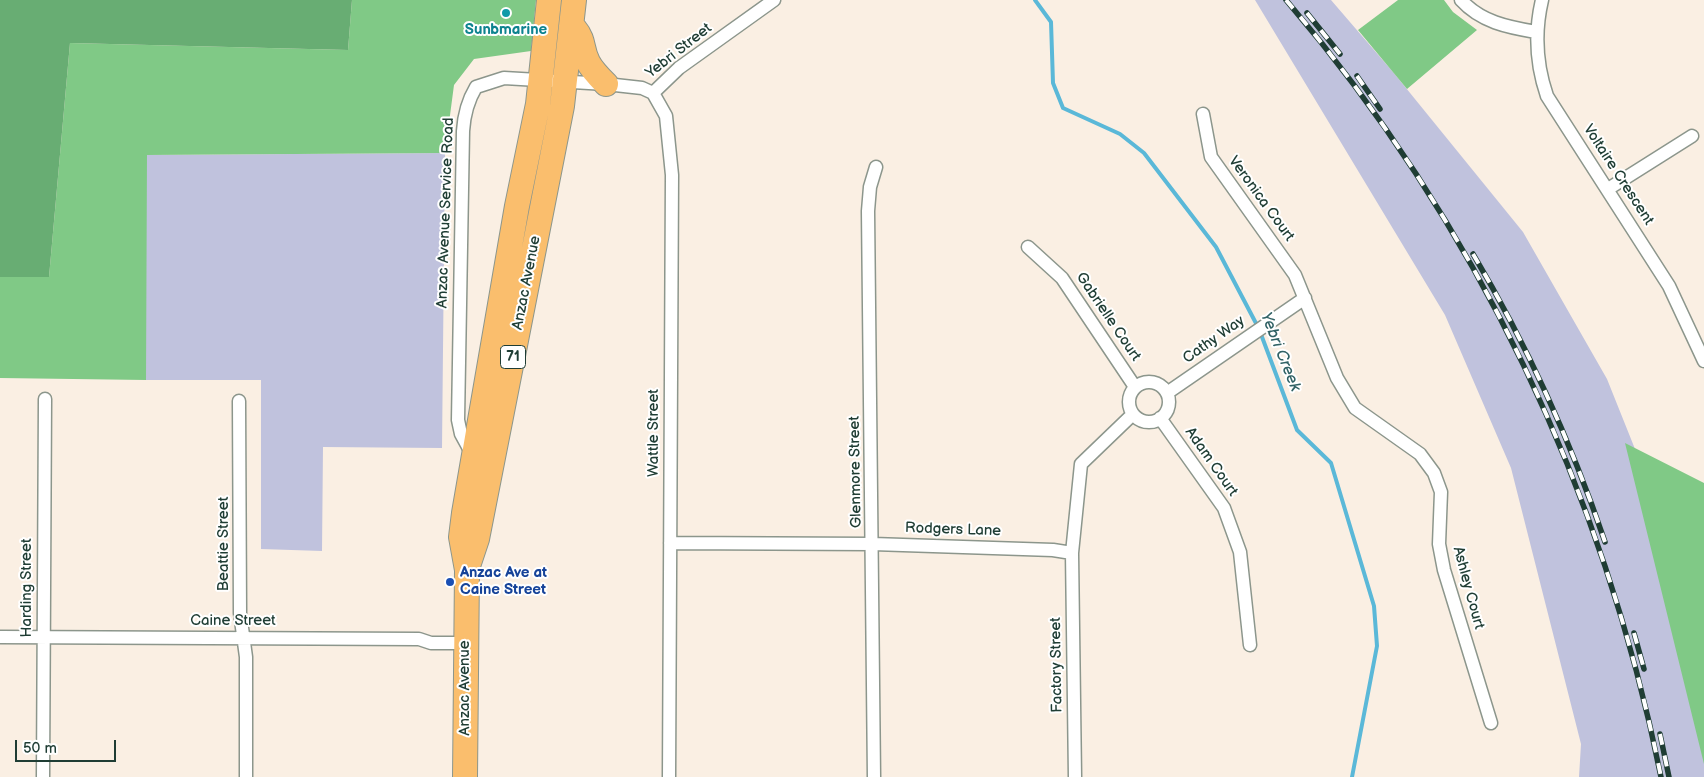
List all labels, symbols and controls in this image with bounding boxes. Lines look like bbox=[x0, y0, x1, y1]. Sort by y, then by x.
marker: Sunbmarine bbox=[500, 7, 512, 19]
street label: Yebri Street bbox=[642, 20, 716, 82]
place label: Sunbmarine bbox=[465, 21, 547, 39]
street label: Anzac Avenue Service Road bbox=[434, 117, 458, 309]
street label: Voltaire Crescent bbox=[1579, 121, 1657, 229]
street label: Veronica Court bbox=[1224, 153, 1298, 245]
street label: Anzac Avenue bbox=[509, 234, 545, 332]
street label: Gabrielle Court bbox=[1072, 269, 1144, 365]
water label: Yebri Creek bbox=[1255, 310, 1305, 394]
street label: Cathy Way bbox=[1180, 312, 1248, 368]
road number: 71 bbox=[500, 346, 526, 368]
street label: Wattle Street bbox=[645, 389, 663, 477]
street label: Glenmore Street bbox=[846, 416, 866, 528]
street label: Adam Court bbox=[1181, 424, 1241, 500]
street label: Beattie Street bbox=[215, 497, 233, 591]
street label: Rodgers Lane bbox=[905, 519, 1001, 541]
street label: Harding Street bbox=[18, 538, 36, 638]
street label: Ashley Court bbox=[1448, 545, 1488, 631]
place label: Anzac Ave at Caine Street bbox=[460, 564, 547, 599]
marker: Anzac Ave at Caine Street bbox=[444, 576, 456, 588]
street label: Caine Street bbox=[190, 612, 276, 630]
street label: Factory Street bbox=[1047, 617, 1067, 713]
street label: Anzac Avenue bbox=[456, 640, 474, 736]
scale bar bbox=[18, 730, 119, 762]
text: 50 m bbox=[23, 739, 57, 758]

